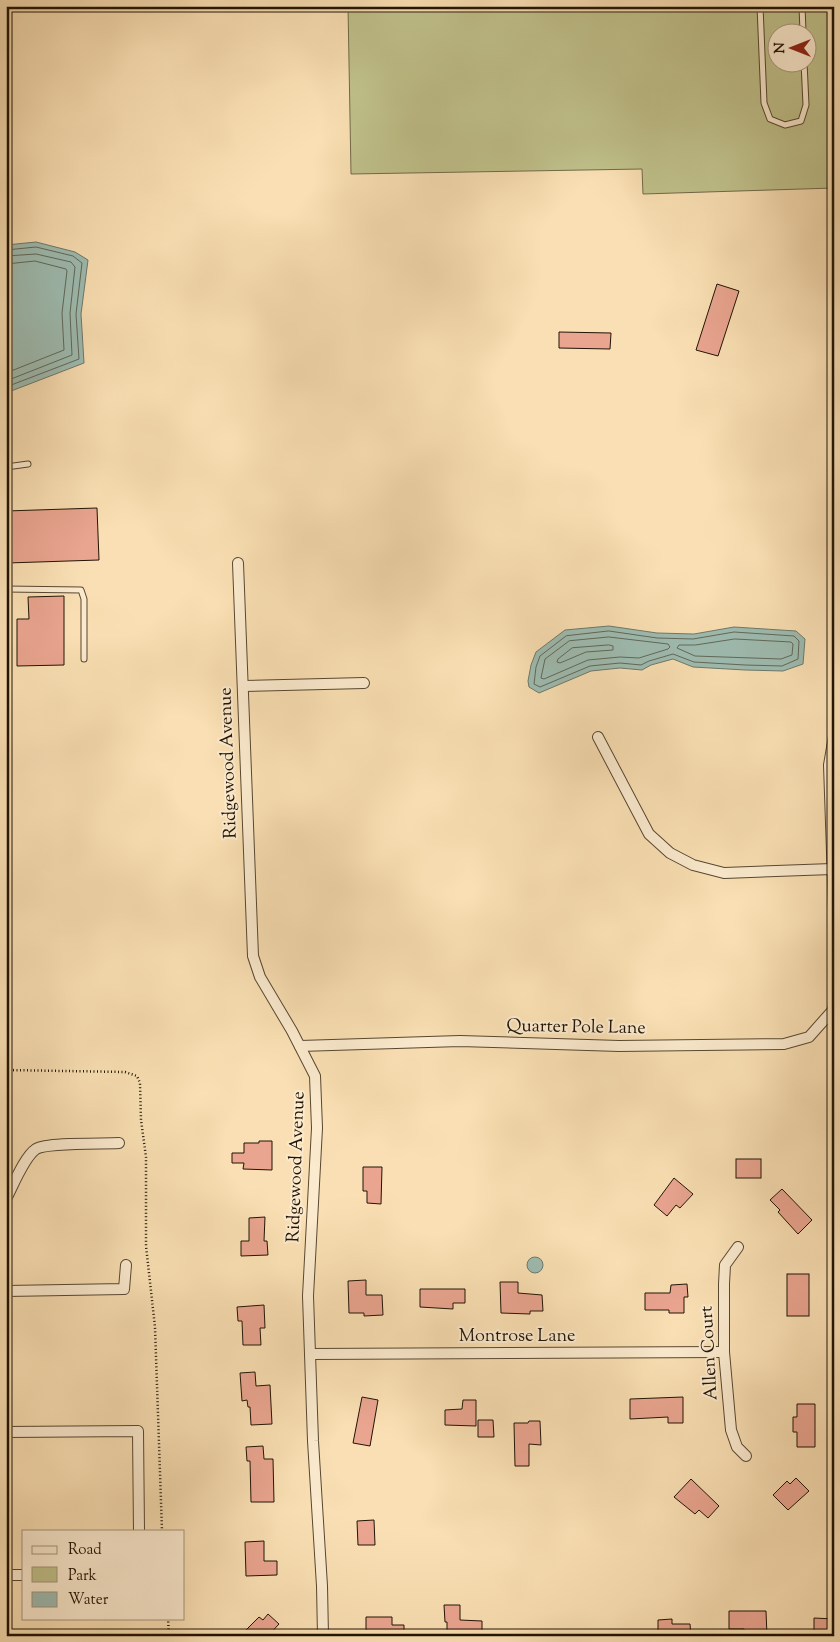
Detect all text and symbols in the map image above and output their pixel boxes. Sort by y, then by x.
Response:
north arrow [768,22,818,72]
text: N [771,42,791,54]
street label: Ridgewood Avenue [213,687,245,839]
street label: Quarter Pole Lane [506,1014,646,1042]
street label: Ridgewood Avenue [281,1091,313,1243]
street label: Allen Court [695,1305,725,1401]
street label: Montrose Lane [459,1324,575,1350]
legend [22,1530,185,1620]
text: Road [68,1540,102,1561]
text: Park [68,1566,97,1587]
text: Water [68,1590,109,1611]

